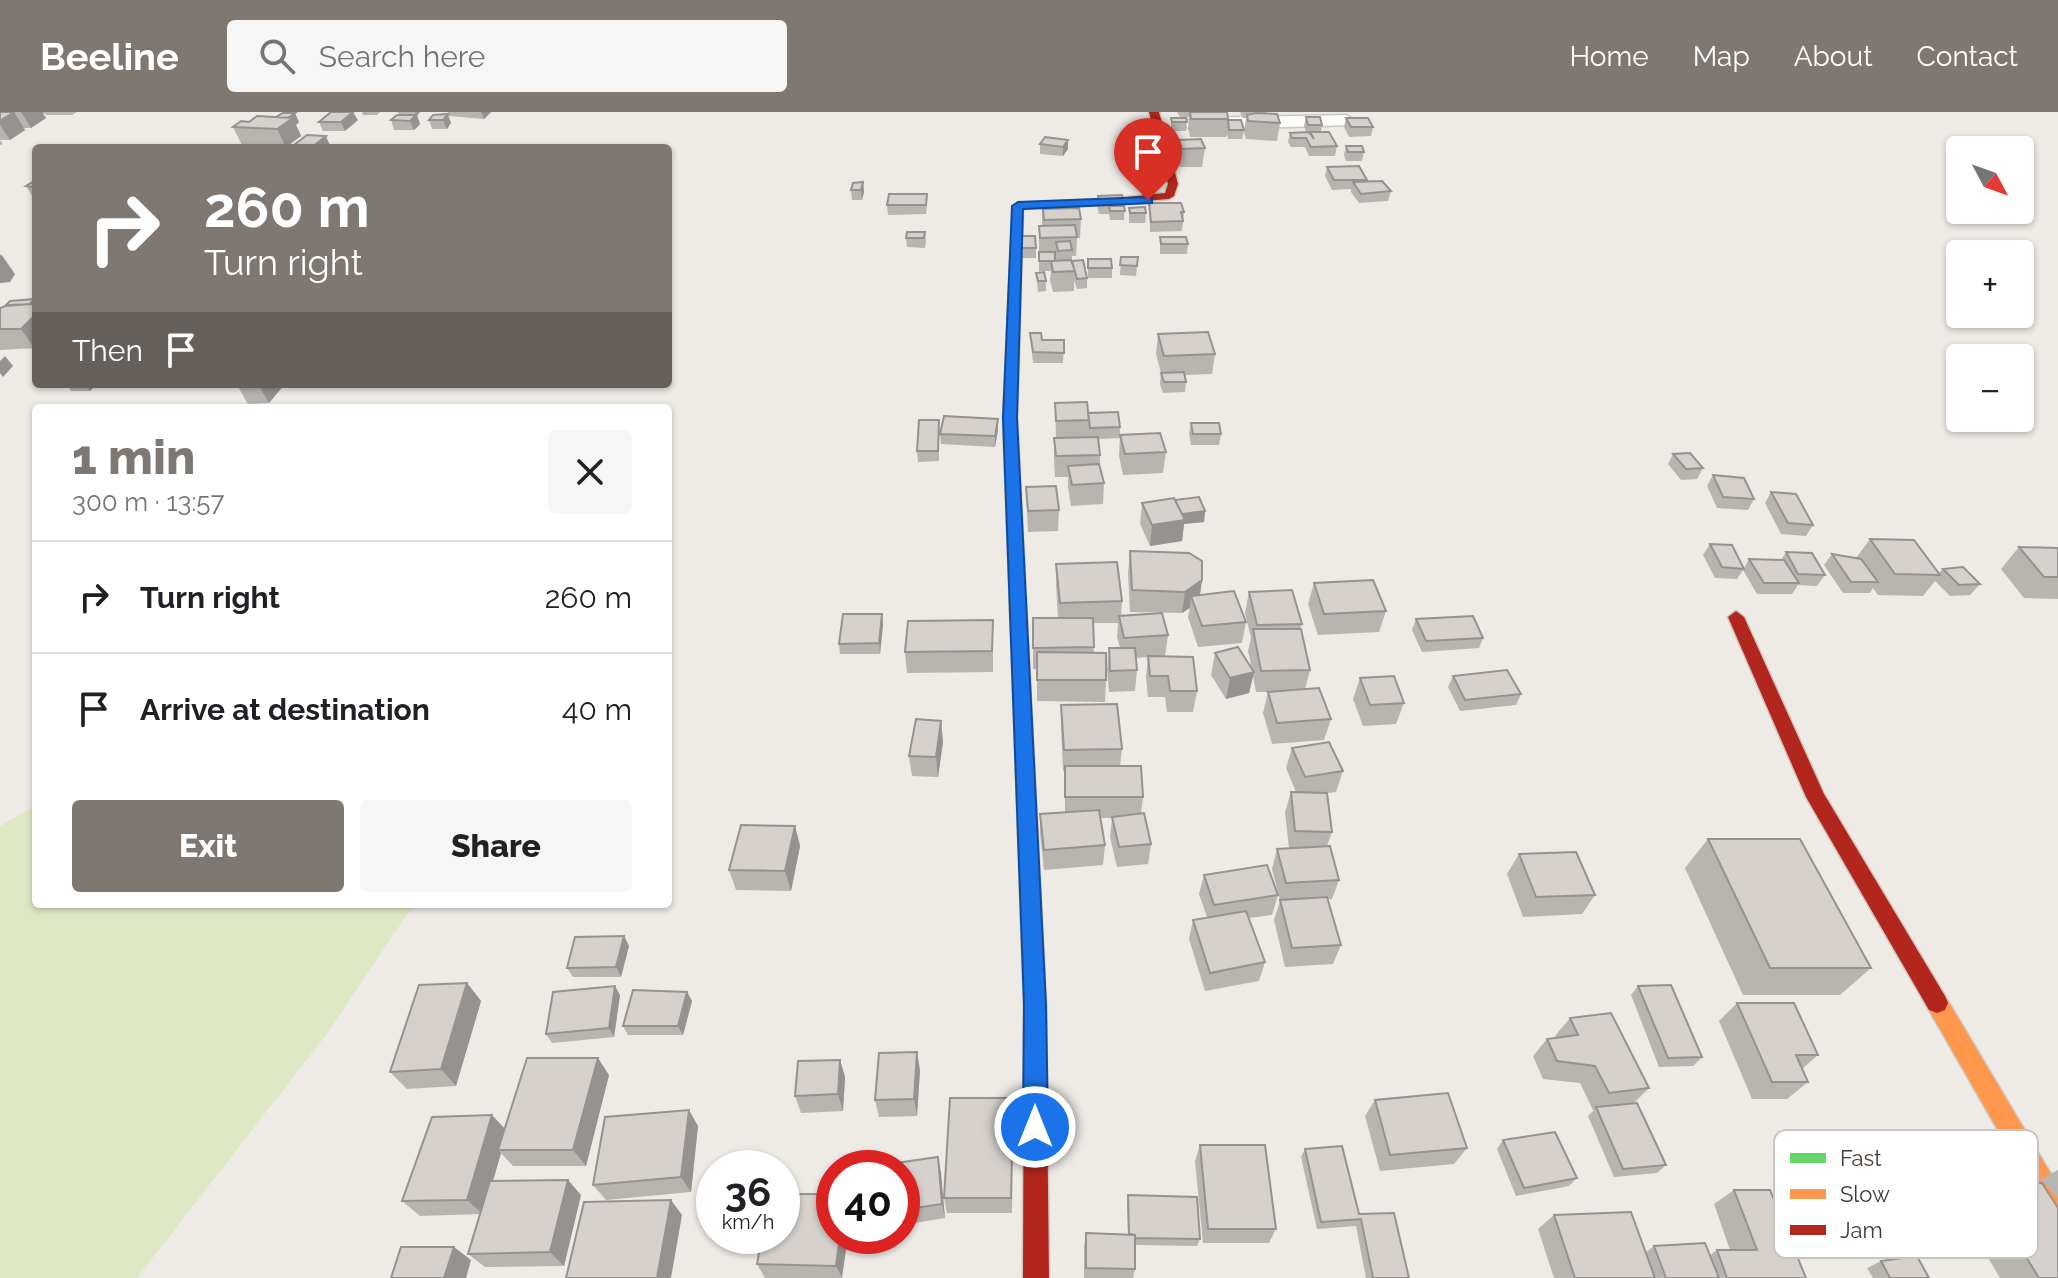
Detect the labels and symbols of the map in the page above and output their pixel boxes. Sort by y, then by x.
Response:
pin [1114,118,1182,200]
north arrow [1946,136,2034,224]
position arrow [993,1085,1077,1169]
legend [1774,1130,2038,1258]
text: Fast [1840,1145,1882,1171]
speed limit sign: 40 [816,1150,920,1254]
text: Slow [1840,1181,1890,1207]
text: Jam [1840,1217,1883,1243]

